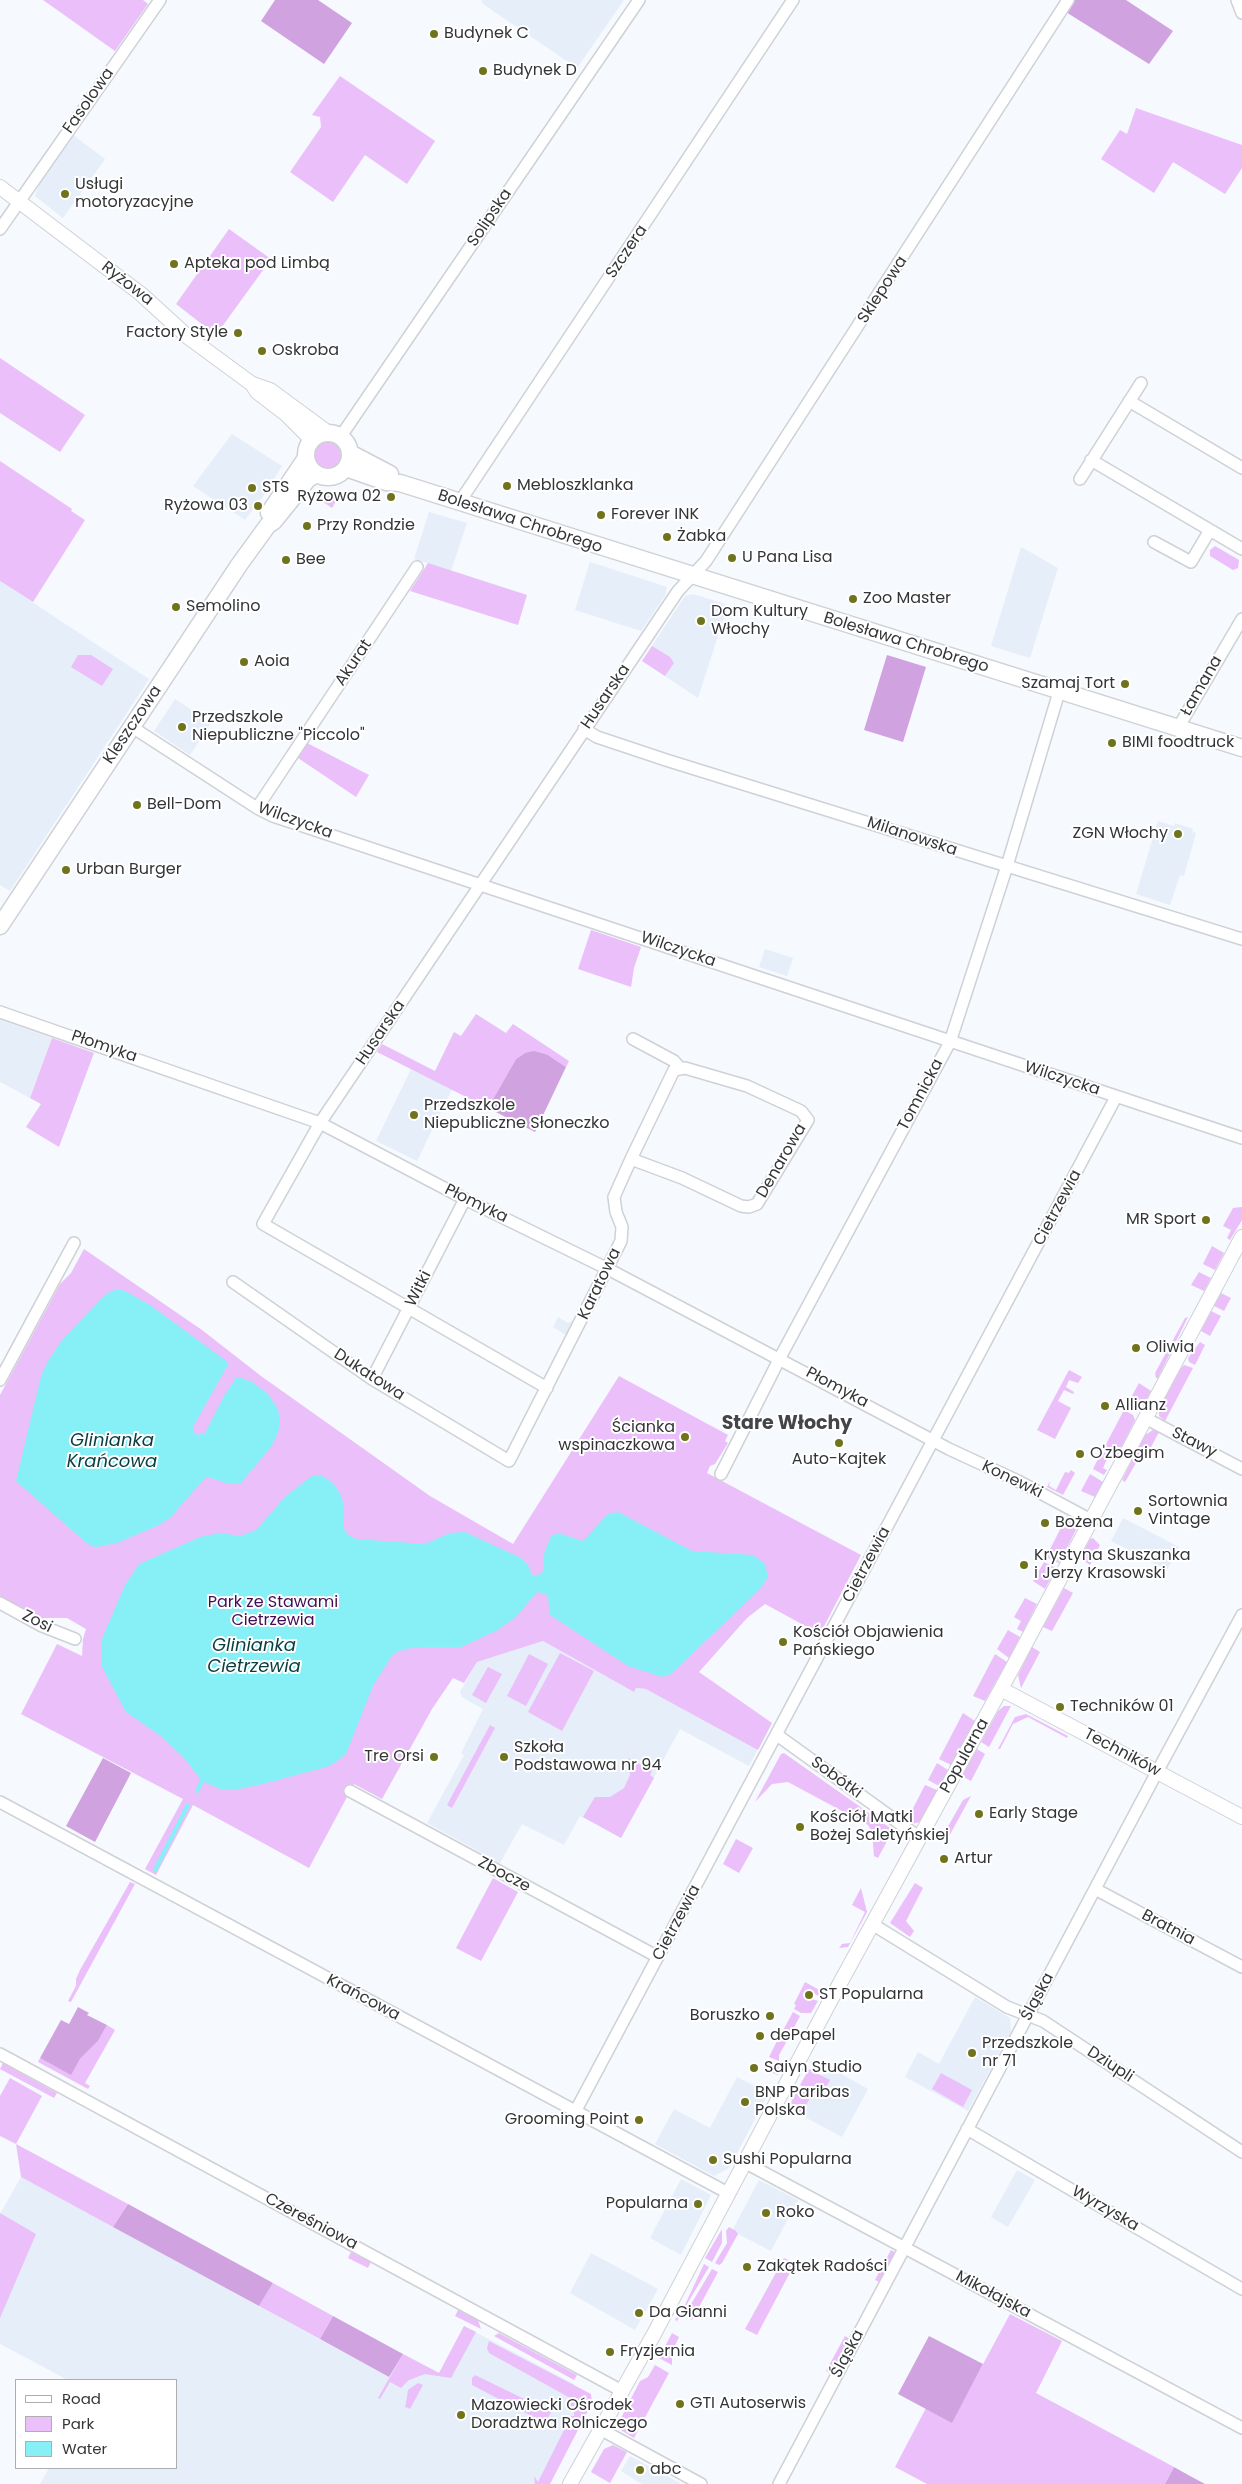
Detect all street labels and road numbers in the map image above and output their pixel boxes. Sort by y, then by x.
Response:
street label: Fasolowa [59,65,119,137]
street label: Solipska [464,185,516,251]
street label: Szczera [602,222,652,282]
street label: Sklepowa [854,253,912,327]
street label: Ryżowa [97,258,157,310]
street label: Bolesława Chrobrego [435,486,605,558]
street label: Bolesława Chrobrego [821,609,991,677]
street label: Akurat [332,636,376,690]
street label: Łamana [1177,653,1227,719]
street label: Husarska [577,661,635,733]
street label: Kleszczowa [100,682,166,768]
street label: Wilczycka [255,799,335,843]
street label: Milanowska [865,813,959,861]
street label: Wilczycka [638,928,718,972]
street label: Husarska [352,997,410,1069]
street label: Płomyka [69,1027,139,1067]
street label: Tomnicka [894,1056,948,1134]
street label: Wilczycka [1022,1058,1102,1100]
street label: Denarowa [753,1121,811,1201]
street label: Cietrzewia [1030,1167,1086,1249]
street label: Płomyka [441,1180,511,1228]
street label: Karatowa [574,1245,626,1323]
street label: Witki [402,1268,436,1310]
street label: Dukatowa [330,1345,408,1405]
street label: Płomyka [802,1364,872,1412]
street label: Stawy [1168,1424,1220,1462]
street label: Konewki [978,1457,1046,1503]
street label: Cietrzewia [839,1524,895,1606]
street label: Zosi [19,1607,55,1637]
street label: Popularna [937,1715,993,1797]
street label: Techników [1080,1725,1164,1781]
street label: Sobótki [807,1753,865,1803]
street label: Zbocze [474,1853,534,1897]
street label: Cietrzewia [649,1882,705,1964]
street label: Bratnia [1138,1906,1198,1950]
street label: Śląska [1017,1970,1059,2024]
street label: Krańcowa [323,1971,403,2025]
street label: Dziupli [1083,2043,1137,2087]
street label: Wyrzyska [1068,2182,1142,2236]
street label: Czereśniowa [261,2190,361,2254]
street label: Mikołajska [952,2267,1034,2323]
street label: Śląska [827,2327,869,2381]

